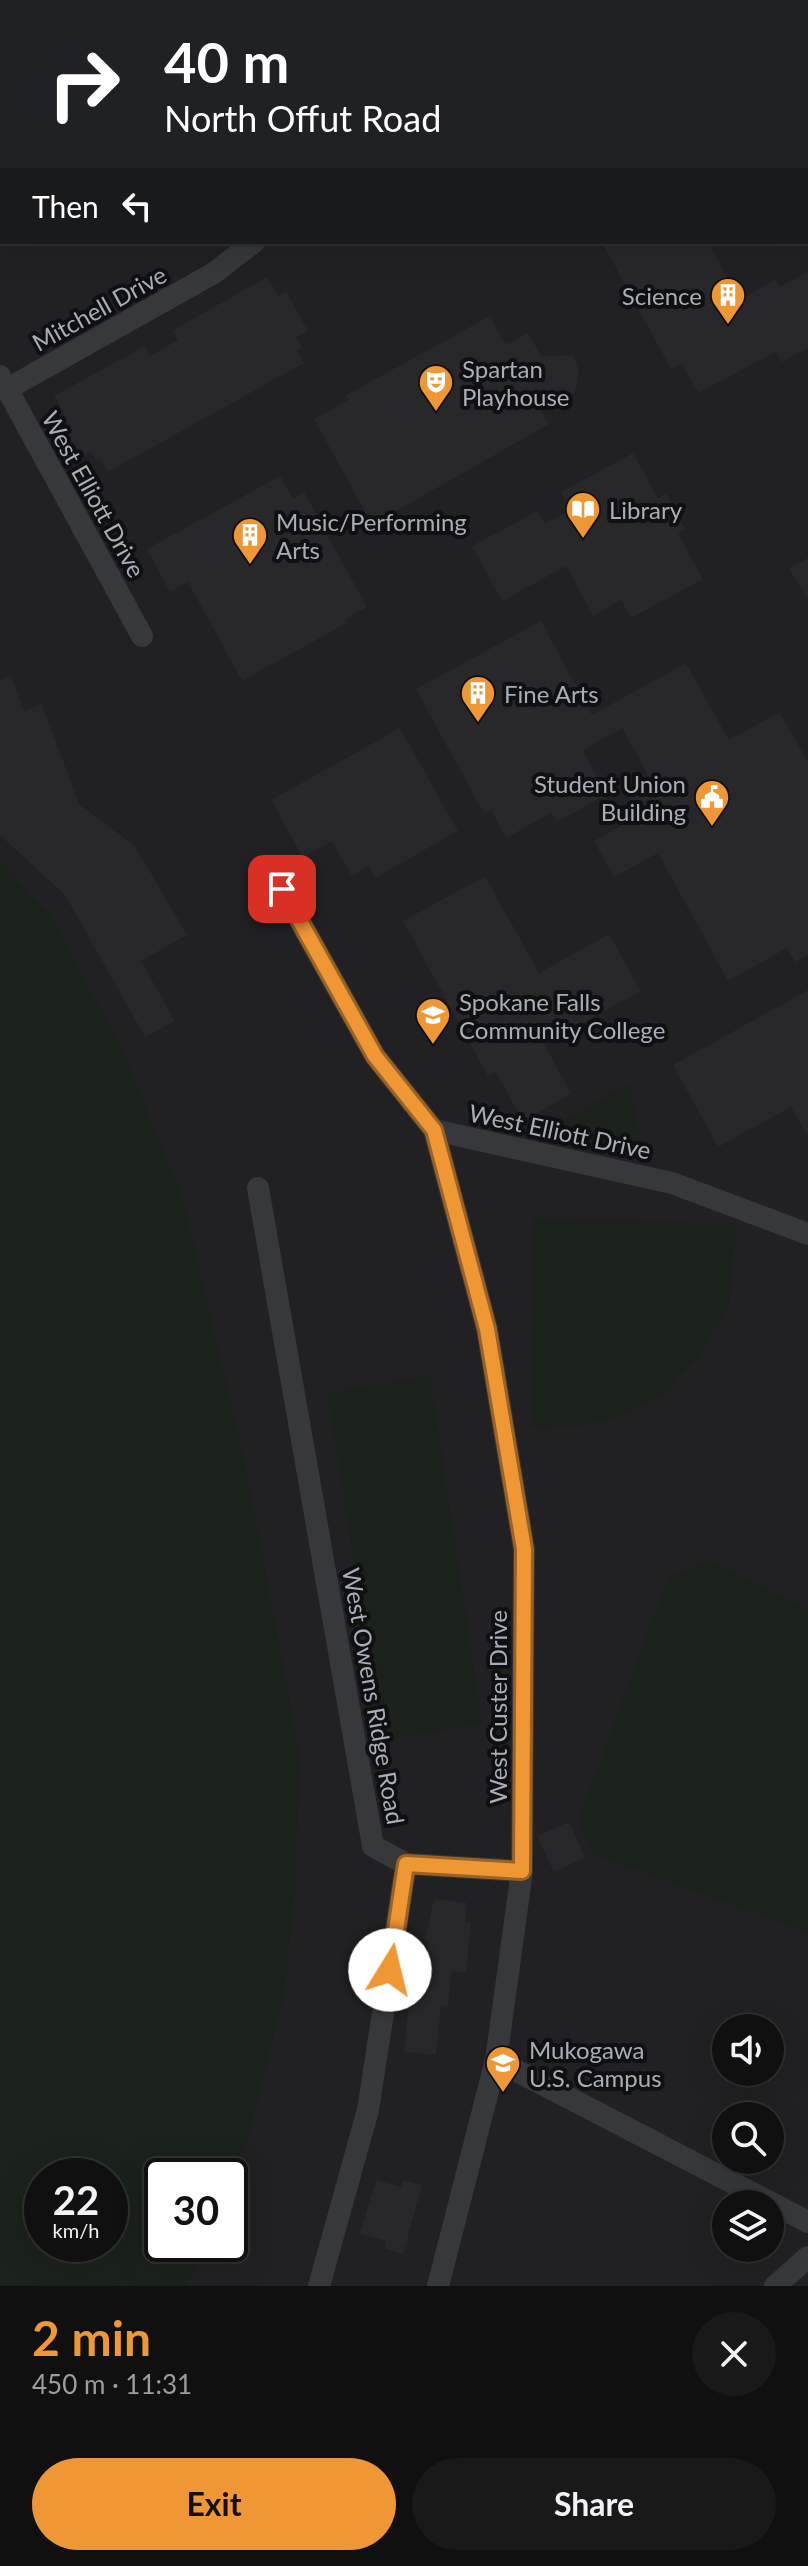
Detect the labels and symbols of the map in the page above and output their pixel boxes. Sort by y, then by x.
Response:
street label: Mitchell Drive [27,259,171,357]
building icon: Science [709,276,747,326]
place label: Science [622,281,702,310]
place label: Spartan Playhouse [462,354,569,411]
theatre icon: Spartan Playhouse [417,363,455,413]
street label: West Elliott Drive [36,406,152,582]
library icon: Library [564,490,602,540]
place label: Library [609,495,683,524]
place label: Music/Performing Arts [276,507,467,564]
building icon: Music/Performing Arts [231,516,269,566]
building icon: Fine Arts [459,674,497,724]
place label: Fine Arts [504,679,599,708]
place label: Student Union Building [534,769,686,826]
public building icon: Student Union Building [693,778,731,828]
pin [248,855,316,923]
place label: Spokane Falls Community College [459,987,665,1044]
school or university icon: Spokane Falls Community College [414,996,452,1046]
street label: West Elliott Drive [466,1098,654,1164]
street label: West Owens Ridge Road [337,1565,411,1827]
street label: West Custer Drive [483,1610,512,1804]
position arrow [348,1928,432,2012]
place label: Mukogawa U.S. Campus [529,2035,662,2092]
school or university icon: Mukogawa U.S. Campus [484,2044,522,2094]
speed limit sign: 30 [144,2158,248,2262]

